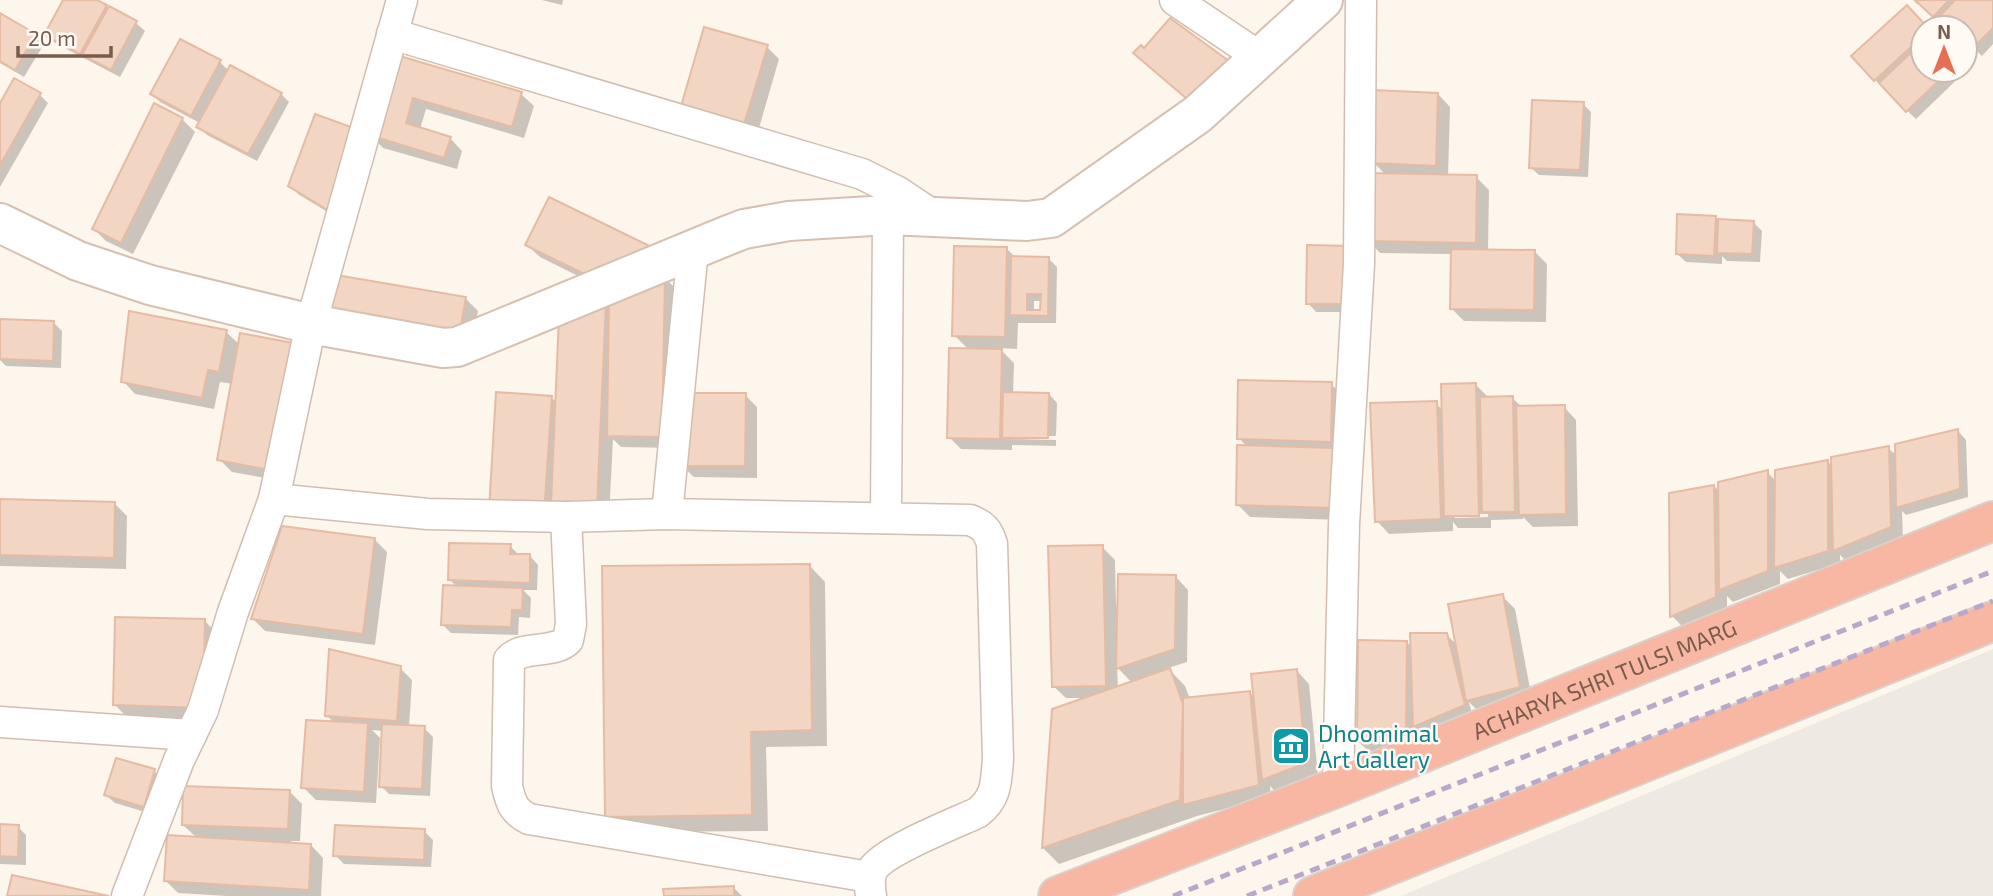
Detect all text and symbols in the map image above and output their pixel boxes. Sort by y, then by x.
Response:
scale bar [18,14,110,58]
north arrow [1909,14,1979,84]
text: N [1937,20,1951,43]
text: 20 m [28,25,76,50]
street label: ACHARYA SHRI TULSI MARG [1468,613,1741,745]
place label: Dhoomimal Art Gallery [1318,719,1438,773]
museum icon: Dhoomimal Art Gallery [1270,725,1312,767]

